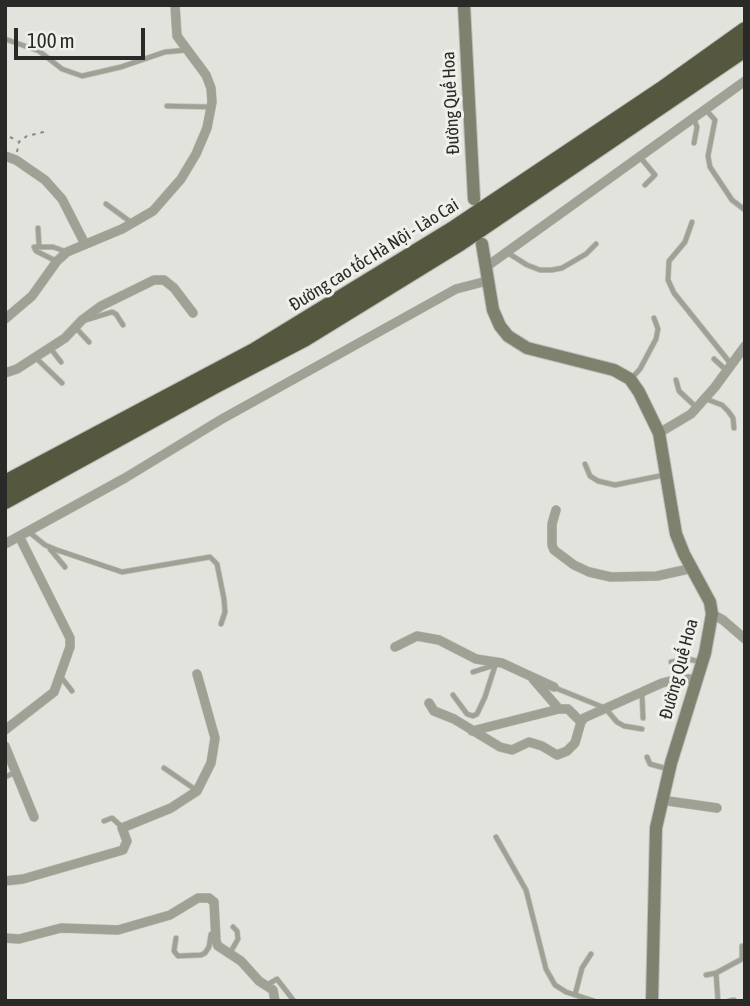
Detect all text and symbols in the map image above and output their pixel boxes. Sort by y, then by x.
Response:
scale bar [18,14,149,58]
text: 100 m [27,28,75,52]
street label: Đường Quế Hoa [438,51,464,155]
street label: Đường cao tốc Hà Nội - Lào Cai [285,194,463,316]
street label: Đường Quế Hoa [655,616,703,722]

